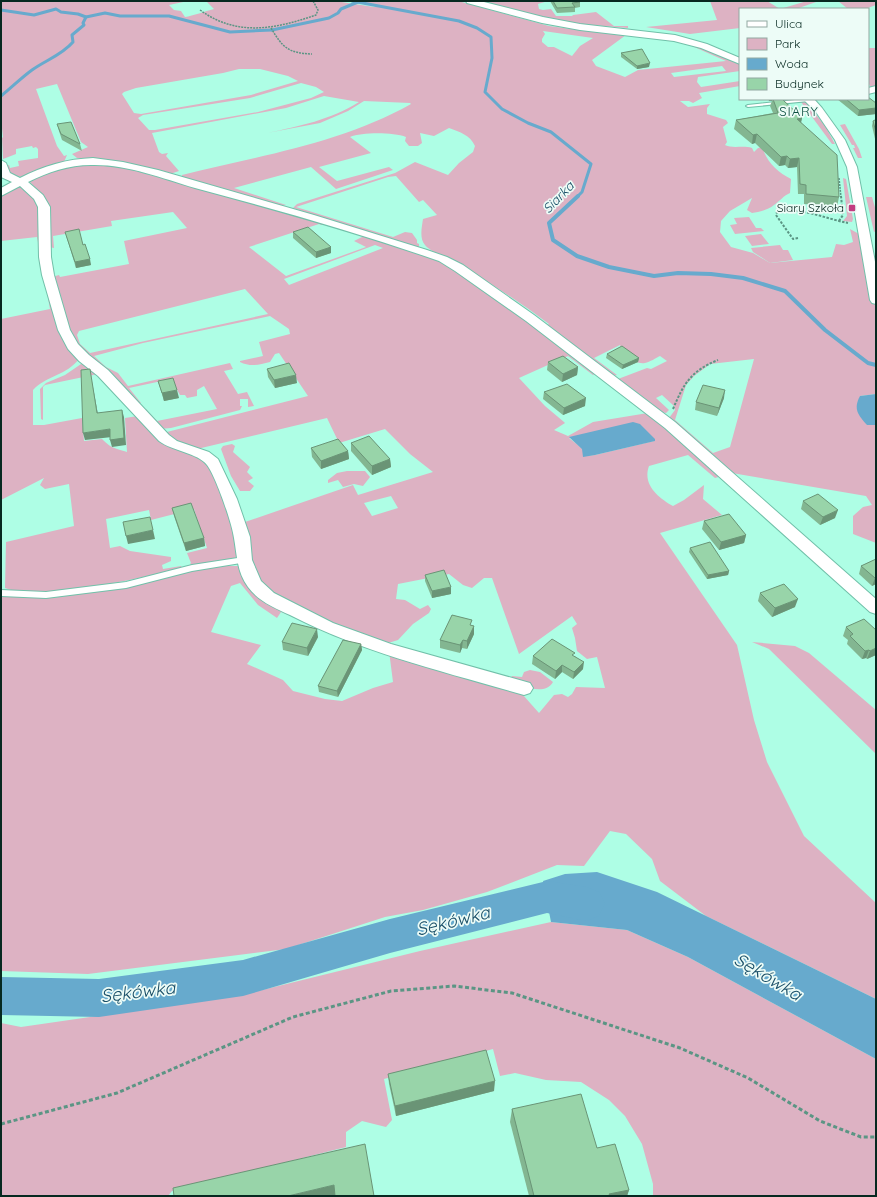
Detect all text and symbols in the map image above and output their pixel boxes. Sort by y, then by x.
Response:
legend [739,8,869,100]
text: Ulica [775,16,802,31]
text: Park [775,36,800,51]
text: Woda [775,56,808,71]
text: Budynek [775,76,824,91]
district label: SIARY [779,103,819,119]
water label: Siarka [539,177,578,216]
place label: Siary Szkoła [777,200,844,215]
marker: Siary Szkoła [847,203,857,213]
water label: Sękówka [414,900,493,941]
water label: Sękówka [730,947,807,1006]
water label: Sękówka [99,975,178,1007]

